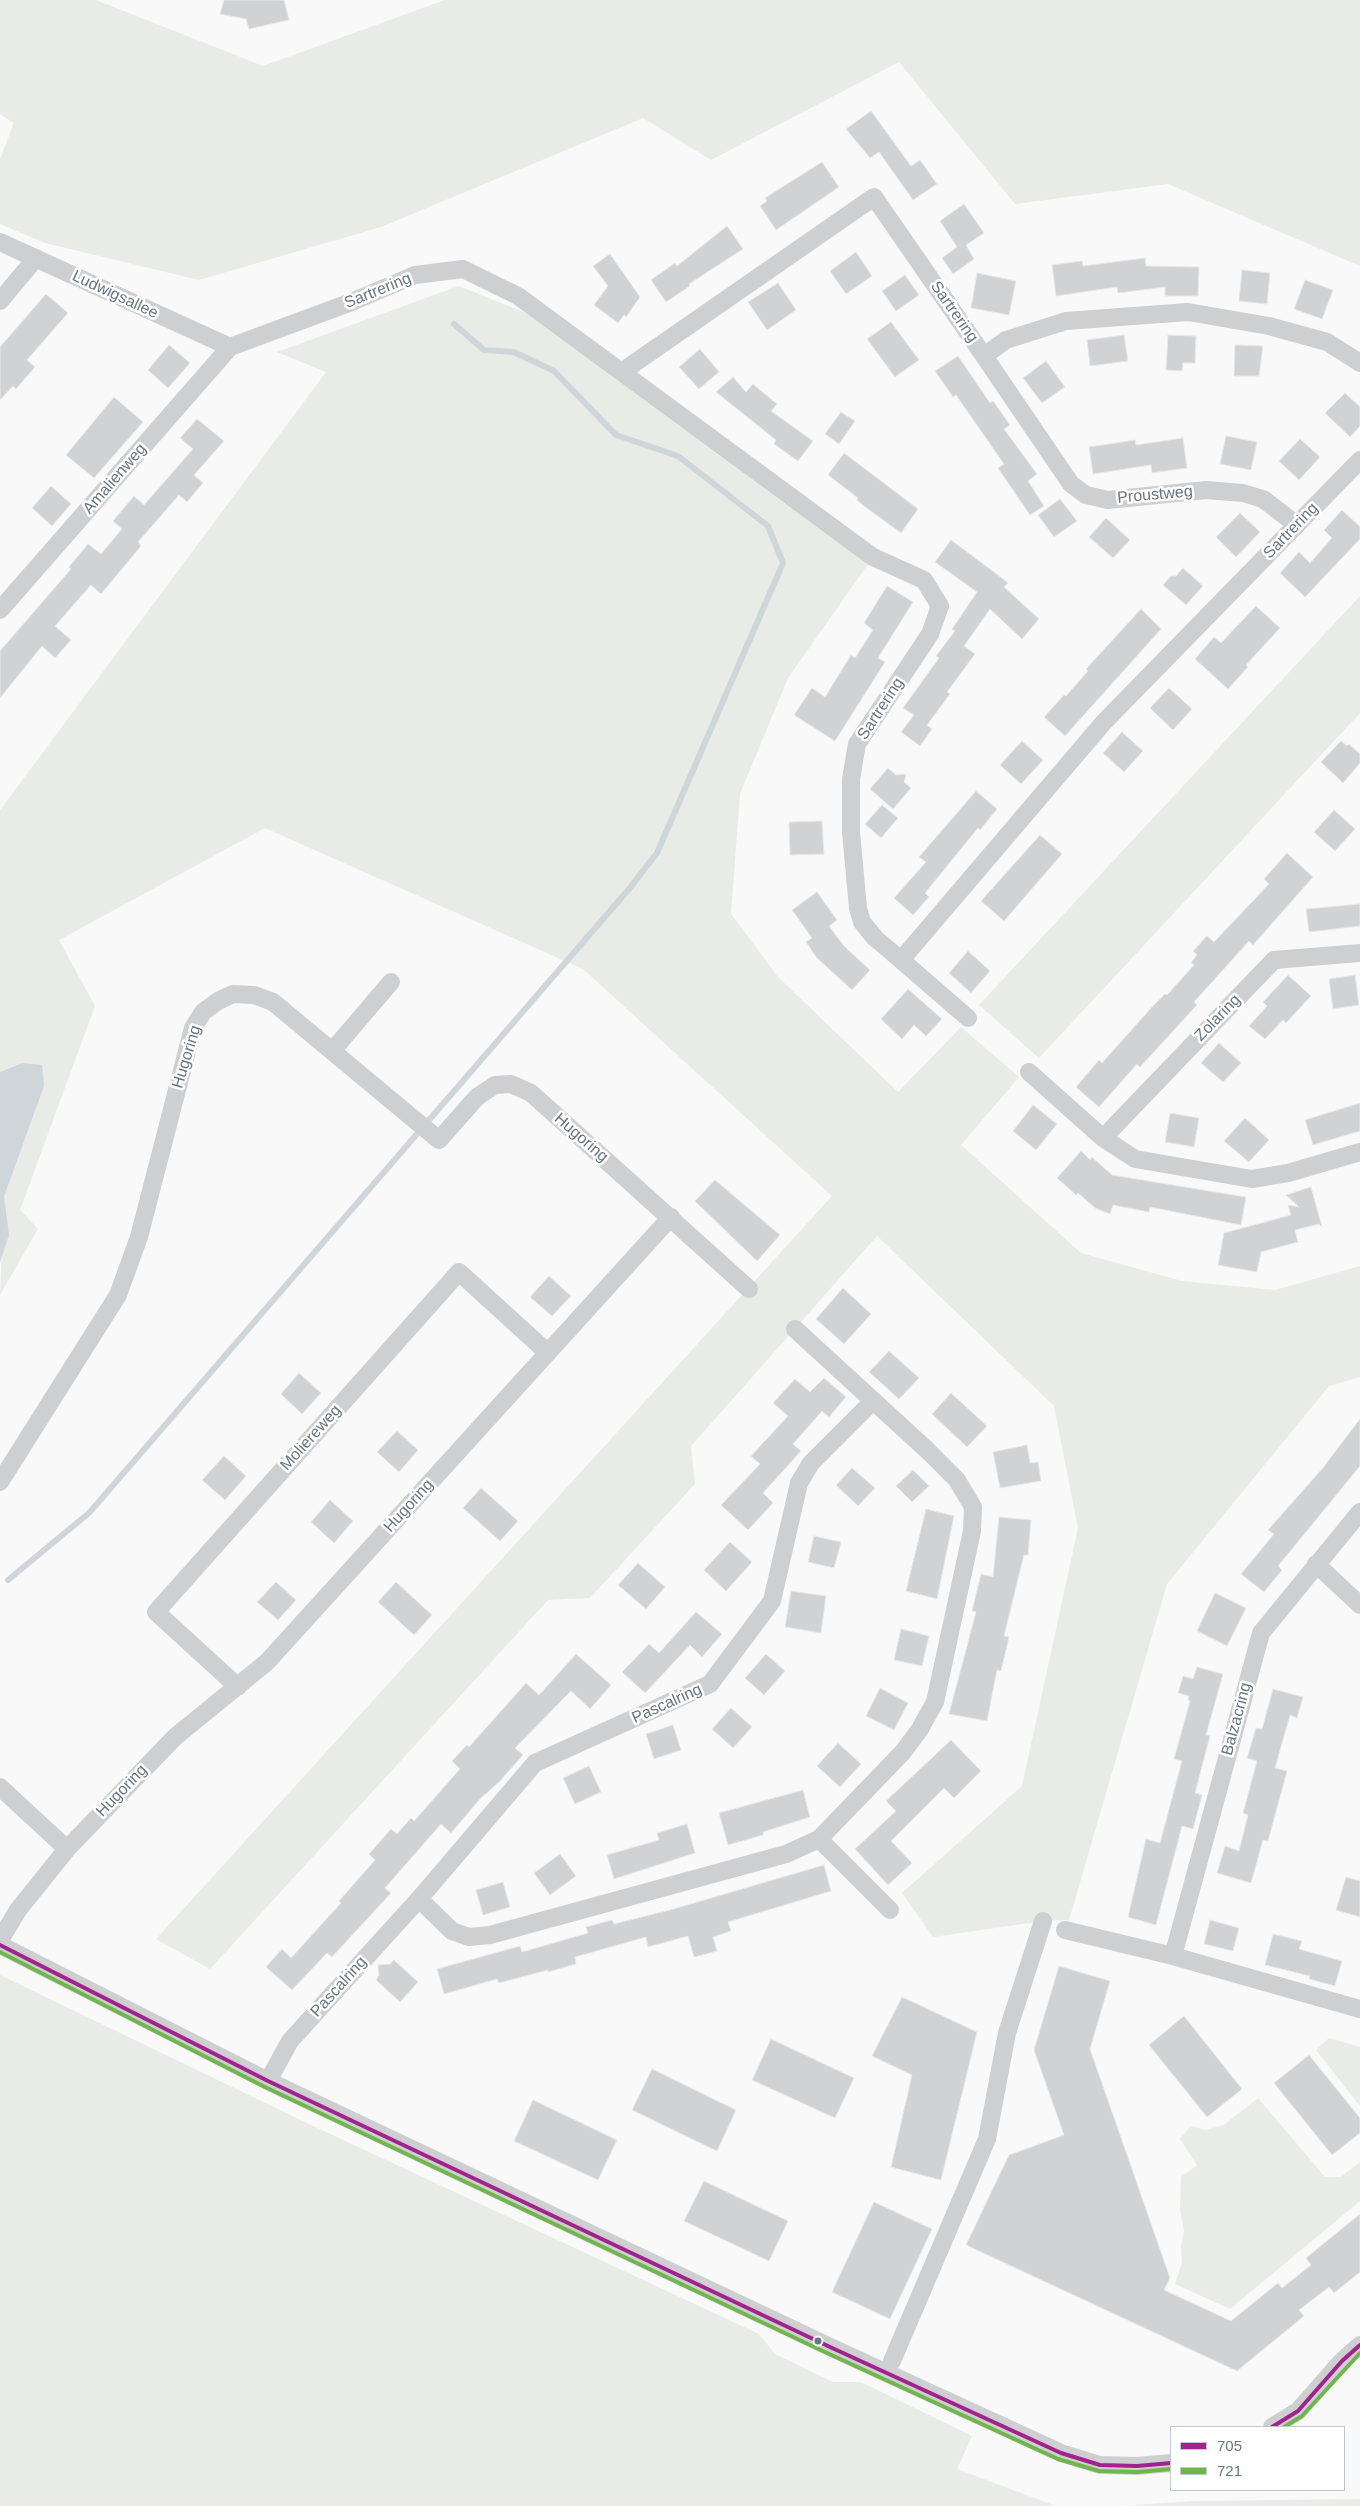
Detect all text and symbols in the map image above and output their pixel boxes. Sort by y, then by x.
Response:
street label: Ludwigsallee [69,267,161,323]
street label: Sartrering [342,269,414,313]
street label: Sartrering [926,278,982,346]
street label: Amalienweg [79,440,151,518]
street label: Proustweg [1117,482,1193,508]
street label: Sartrering [1260,499,1322,563]
street label: Sartrering [854,674,908,744]
street label: Zolaring [1191,991,1245,1045]
street label: Hugoring [168,1023,206,1091]
street label: Hugoring [550,1109,612,1167]
street label: Moliereweg [276,1401,346,1475]
street label: Hugoring [380,1475,438,1537]
street label: Pascalring [629,1680,705,1728]
street label: Balzacring [1218,1680,1256,1758]
street label: Hugoring [93,1761,151,1821]
street label: Pascalring [307,1953,371,2021]
unlabelled marker [813,2336,823,2346]
legend [1170,2426,1345,2491]
text: 705 [1217,2437,1242,2454]
text: 721 [1217,2462,1242,2479]

